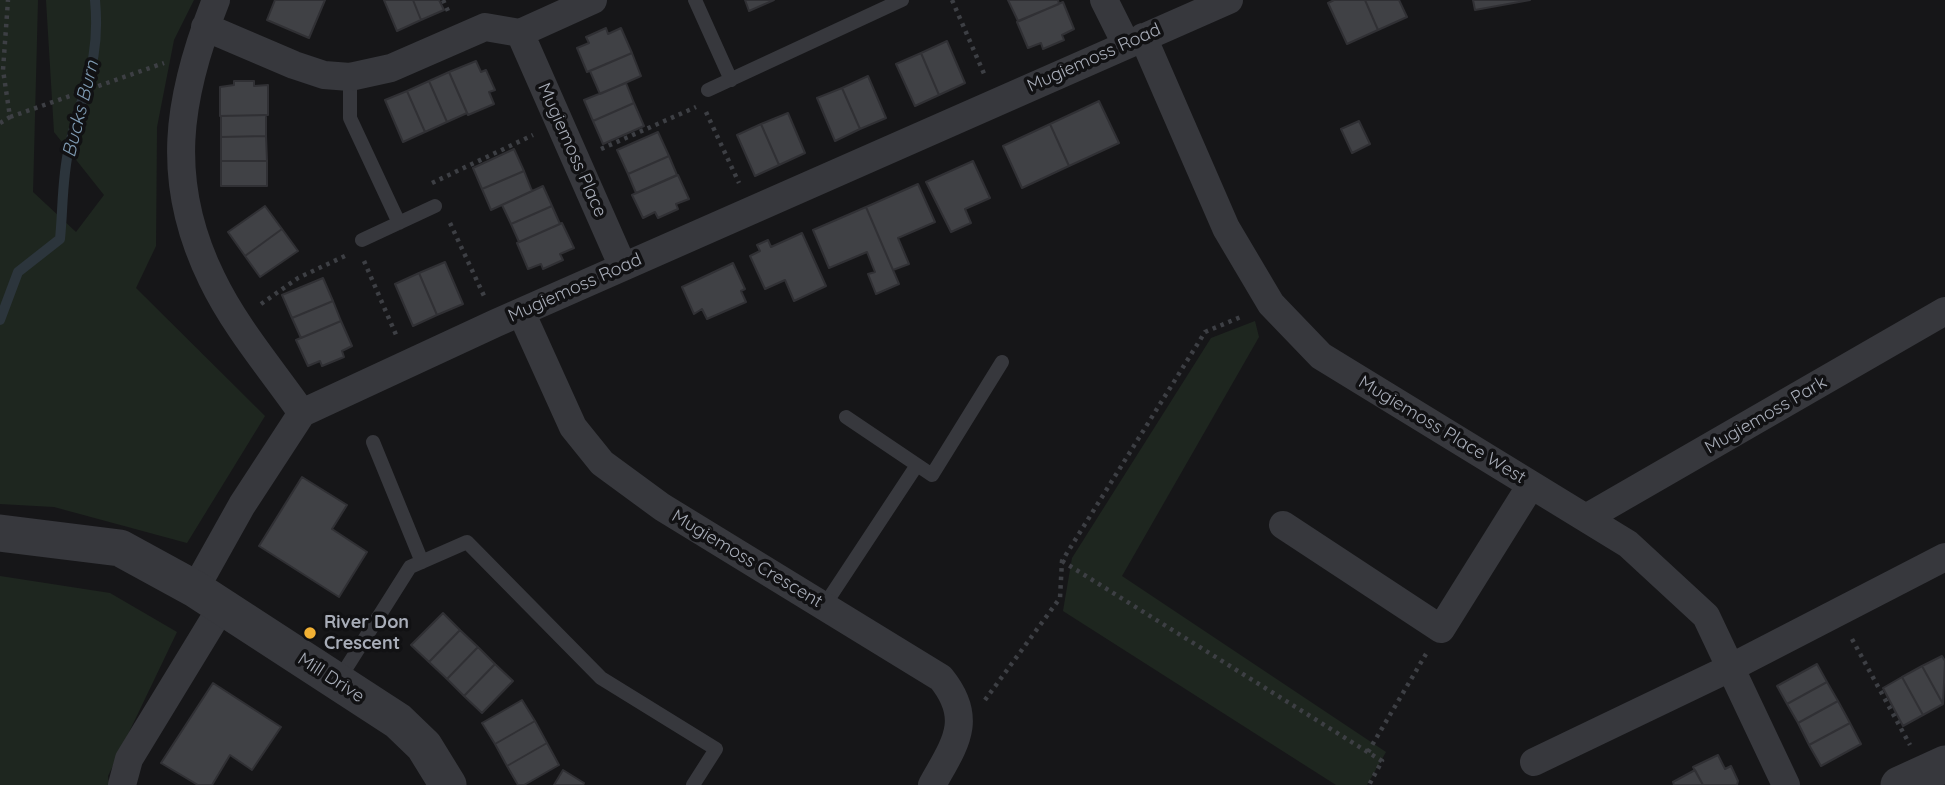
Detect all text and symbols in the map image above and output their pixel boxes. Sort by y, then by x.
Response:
street label: Mugiemoss Road [1024,19,1164,97]
water label: Bucks Burn [58,58,104,160]
street label: Mugiemoss Place [533,80,611,220]
street label: Mugiemoss Road [505,249,645,327]
street label: Mugiemoss Place West [1354,371,1530,489]
street label: Mugiemoss Park [1701,371,1831,459]
street label: Mugiemoss Crescent [668,505,826,613]
place label: River Don Crescent [324,612,409,654]
marker: River Don Crescent [302,625,318,641]
street label: Mill Drive [294,648,368,708]

